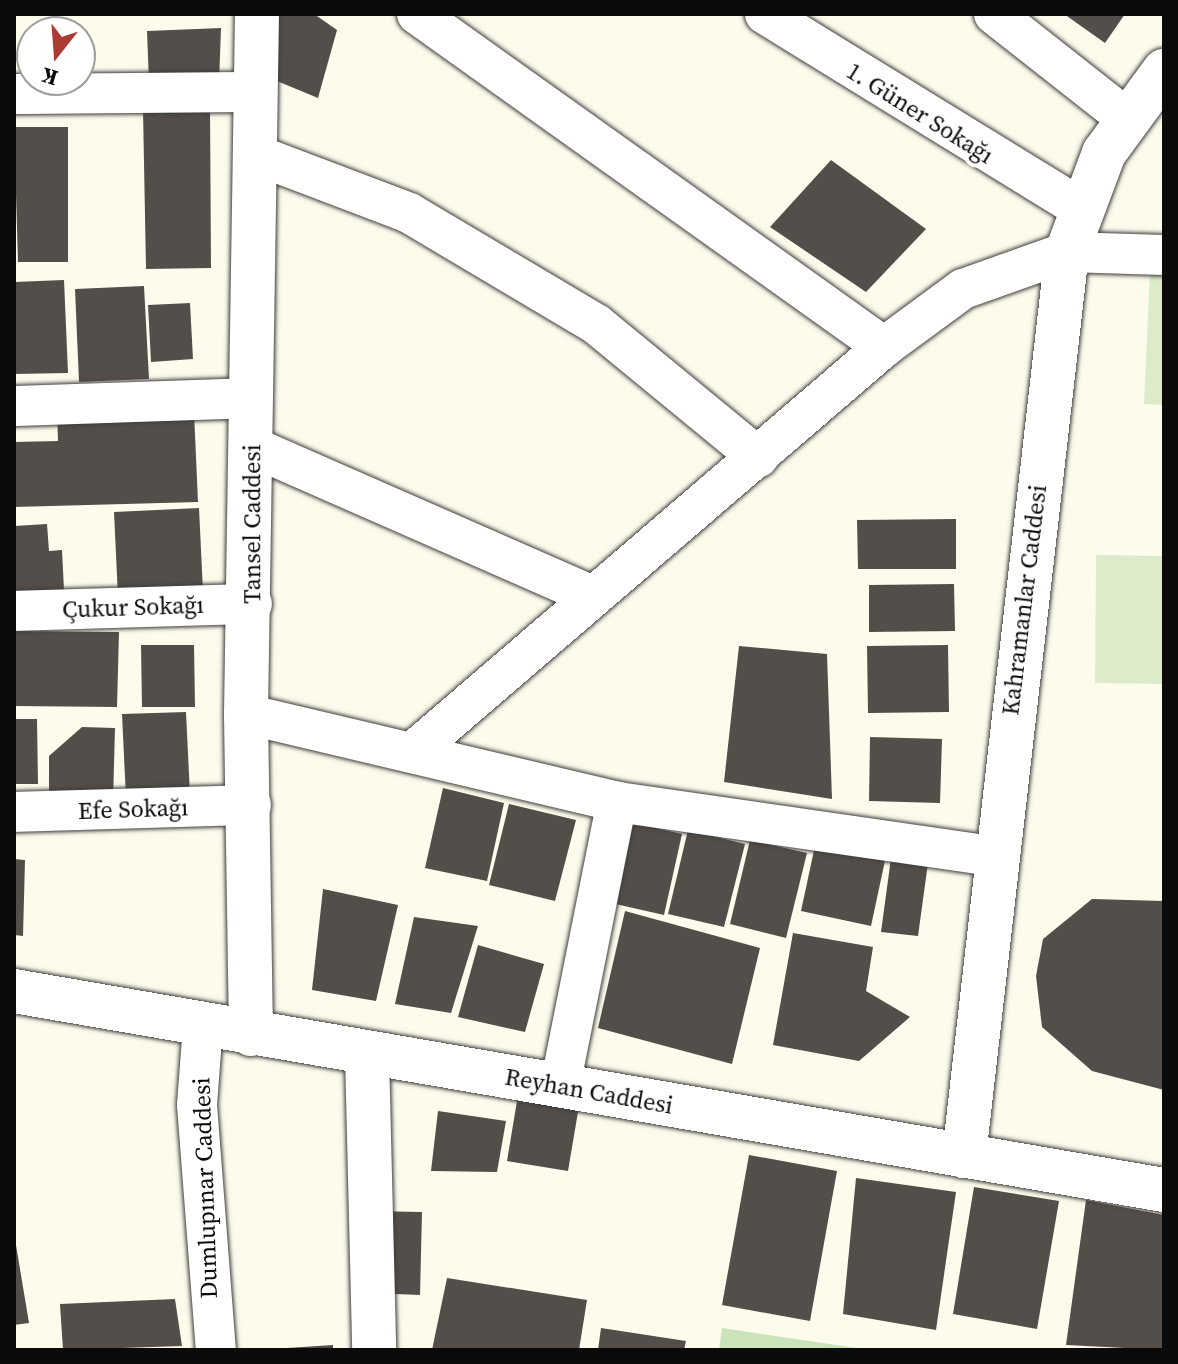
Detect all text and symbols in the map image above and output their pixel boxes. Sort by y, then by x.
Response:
north arrow [16,16,96,96]
street label: 1. Güner Sokağı [841,56,999,170]
text: K [38,60,61,94]
street label: Tansel Caddesi [238,444,266,604]
street label: Kahramanlar Caddesi [996,483,1052,717]
street label: Çukur Sokağı [62,590,204,624]
street label: Efe Sokağı [77,793,189,825]
street label: Reyhan Caddesi [503,1062,675,1120]
street label: Dumlupınar Caddesi [187,1077,223,1299]

